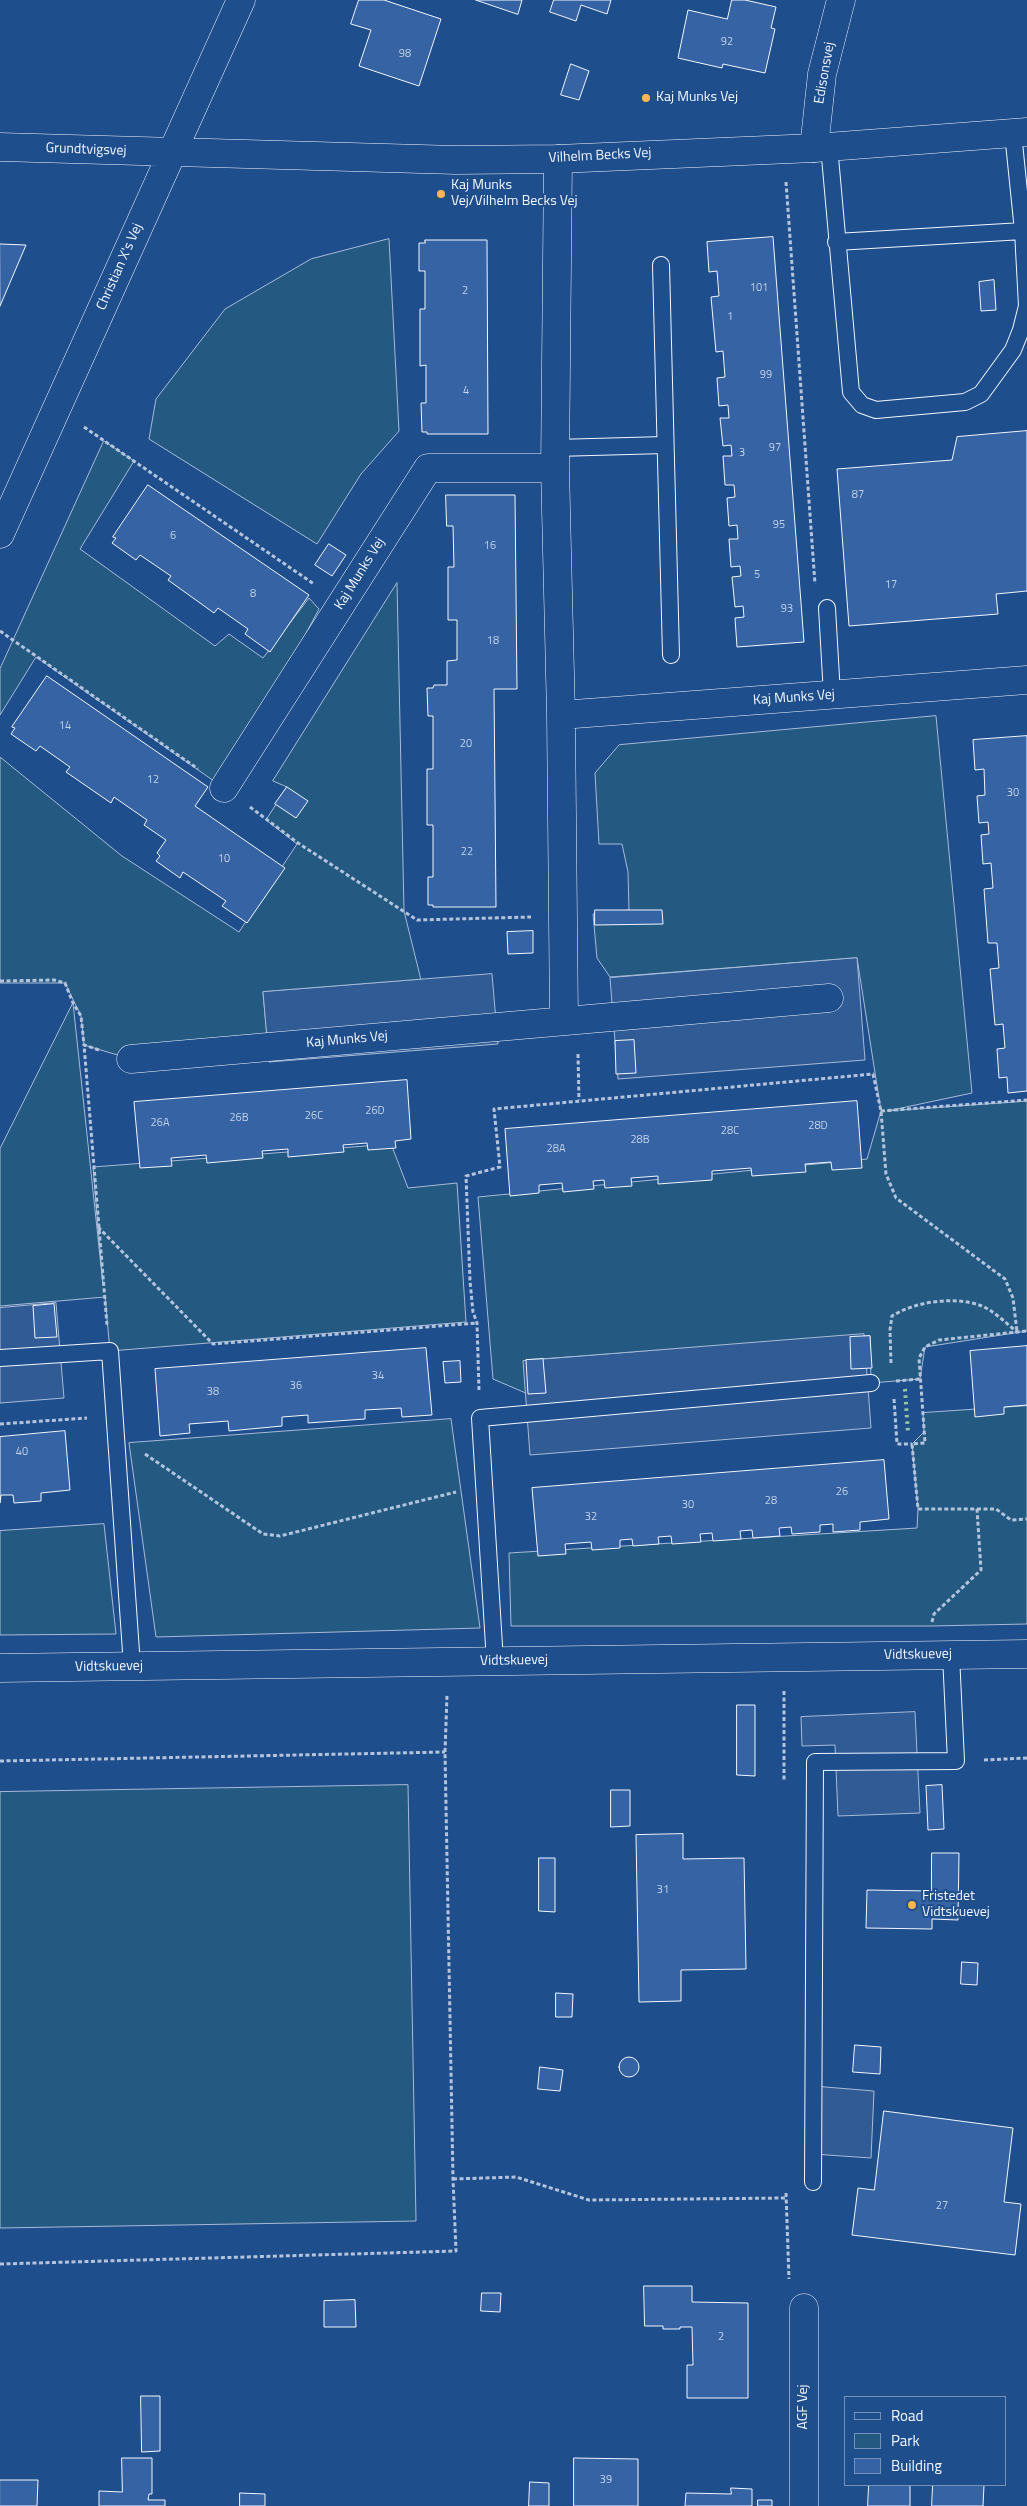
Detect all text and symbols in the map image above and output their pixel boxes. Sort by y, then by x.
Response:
house number: 92 [721,35,733,49]
street label: Edisonsvej [811,41,839,105]
house number: 98 [399,47,411,61]
place label: Kaj Munks Vej [656,90,738,106]
marker: Kaj Munks Vej [640,92,652,104]
street label: Grundtvigsvej [45,140,127,160]
street label: Vilhelm Becks Vej [548,145,652,167]
place label: Kaj Munks Vej/Vilhelm Becks Vej [451,178,578,210]
marker: Kaj Munks Vej/Vilhelm Becks Vej [435,188,447,200]
street label: Christian X's Vej [93,221,147,313]
house number: 101 [750,281,768,295]
house number: 2 [462,284,468,298]
house number: 1 [727,310,733,324]
house number: 99 [760,368,772,382]
house number: 4 [463,384,469,398]
house number: 97 [769,441,781,455]
house number: 3 [739,446,745,460]
house number: 87 [852,488,864,502]
house number: 95 [773,518,785,532]
house number: 6 [170,529,176,543]
street label: Kaj Munks Vej [331,535,389,613]
house number: 16 [484,539,496,553]
house number: 5 [754,568,760,582]
house number: 17 [885,578,897,592]
house number: 8 [250,587,256,601]
house number: 93 [781,602,793,616]
house number: 18 [487,634,499,648]
street label: Kaj Munks Vej [753,687,835,709]
house number: 14 [59,719,71,733]
house number: 20 [460,737,472,751]
house number: 12 [147,773,159,787]
house number: 30 [1007,786,1019,800]
house number: 22 [461,845,473,859]
house number: 10 [218,852,230,866]
street label: Kaj Munks Vej [305,1028,389,1052]
house number: 26D [365,1104,385,1118]
house number: 26C [305,1109,323,1123]
house number: 26B [229,1111,249,1125]
house number: 26A [151,1116,169,1130]
house number: 28D [808,1119,828,1133]
house number: 28C [721,1124,739,1138]
house number: 28B [630,1133,650,1147]
house number: 28A [547,1142,565,1156]
house number: 34 [372,1369,384,1383]
house number: 36 [290,1379,302,1393]
house number: 38 [207,1385,219,1399]
house number: 40 [16,1445,28,1459]
house number: 26 [836,1485,848,1499]
house number: 28 [765,1494,777,1508]
house number: 30 [682,1498,694,1512]
house number: 32 [585,1510,597,1524]
street label: Vidtskuevej [884,1646,952,1664]
street label: Vidtskuevej [480,1652,548,1670]
street label: Vidtskuevej [75,1658,143,1676]
house number: 31 [657,1883,669,1897]
place label: Fristedet Vidtskuevej [922,1889,990,1921]
marker: Fristedet Vidtskuevej [906,1899,918,1911]
house number: 27 [936,2199,948,2213]
house number: 2 [718,2330,724,2344]
street label: AGF Vej [796,2384,812,2430]
legend [844,2396,1007,2486]
text: Road [891,2404,923,2427]
text: Park [891,2429,920,2452]
text: Building [891,2454,942,2477]
house number: 39 [600,2473,612,2487]

